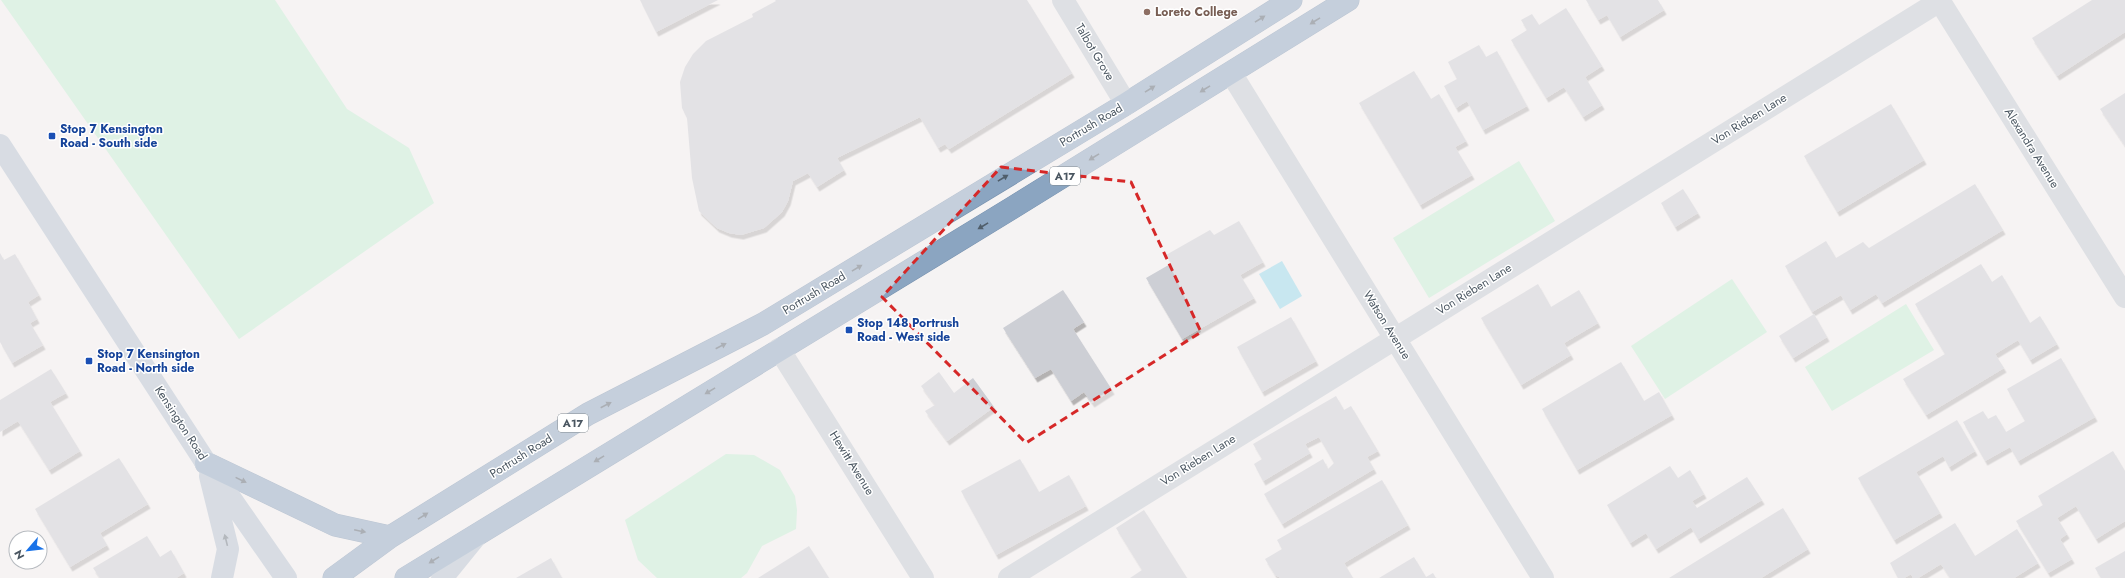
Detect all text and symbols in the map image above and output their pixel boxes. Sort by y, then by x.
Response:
place label: Loreto College [1155,3,1238,21]
marker: Loreto College [1142,7,1152,17]
one-way arrow [1254,16,1266,23]
one-way arrow [1309,17,1321,24]
street label: Talbot Grove [1071,20,1119,84]
one-way arrow [1144,85,1156,92]
one-way arrow [1200,85,1210,93]
street label: Von Rieben Lane [1708,89,1790,149]
street label: Portrush Road [1056,99,1126,151]
street label: Alexandra Avenue [2000,104,2064,192]
place label: Stop 7 Kensington Road - South side [60,120,163,152]
marker: Stop 7 Kensington Road - South side [47,131,57,141]
one-way arrow [1088,154,1100,161]
road number: A17 [1050,167,1080,185]
one-way arrow [997,175,1009,182]
one-way arrow [977,222,989,229]
street label: Von Rieben Lane [1433,259,1515,319]
one-way arrow [851,264,863,271]
street label: Portrush Road [779,267,849,319]
street label: Watson Avenue [1359,287,1415,363]
place label: Stop 148 Portrush Road - West side [857,314,959,346]
marker: Stop 148 Portrush Road - West side [844,325,854,335]
one-way arrow [716,342,727,349]
place label: Stop 7 Kensington Road - North side [97,345,200,377]
marker: Stop 7 Kensington Road - North side [84,356,94,366]
street label: Kensington Road [150,382,212,464]
one-way arrow [704,388,716,395]
one-way arrow [600,401,611,408]
road number: A17 [558,414,588,432]
street label: Hewitt Avenue [825,427,879,499]
street label: Portrush Road [486,430,556,482]
street label: Von Rieben Lane [1157,430,1239,490]
one-way arrow [594,455,604,463]
one-way arrow [236,477,247,483]
one-way arrow [417,513,429,520]
one-way arrow [354,528,367,534]
north arrow [8,530,48,570]
one-way arrow [222,534,228,546]
text: N [10,547,28,562]
one-way arrow [428,557,440,564]

